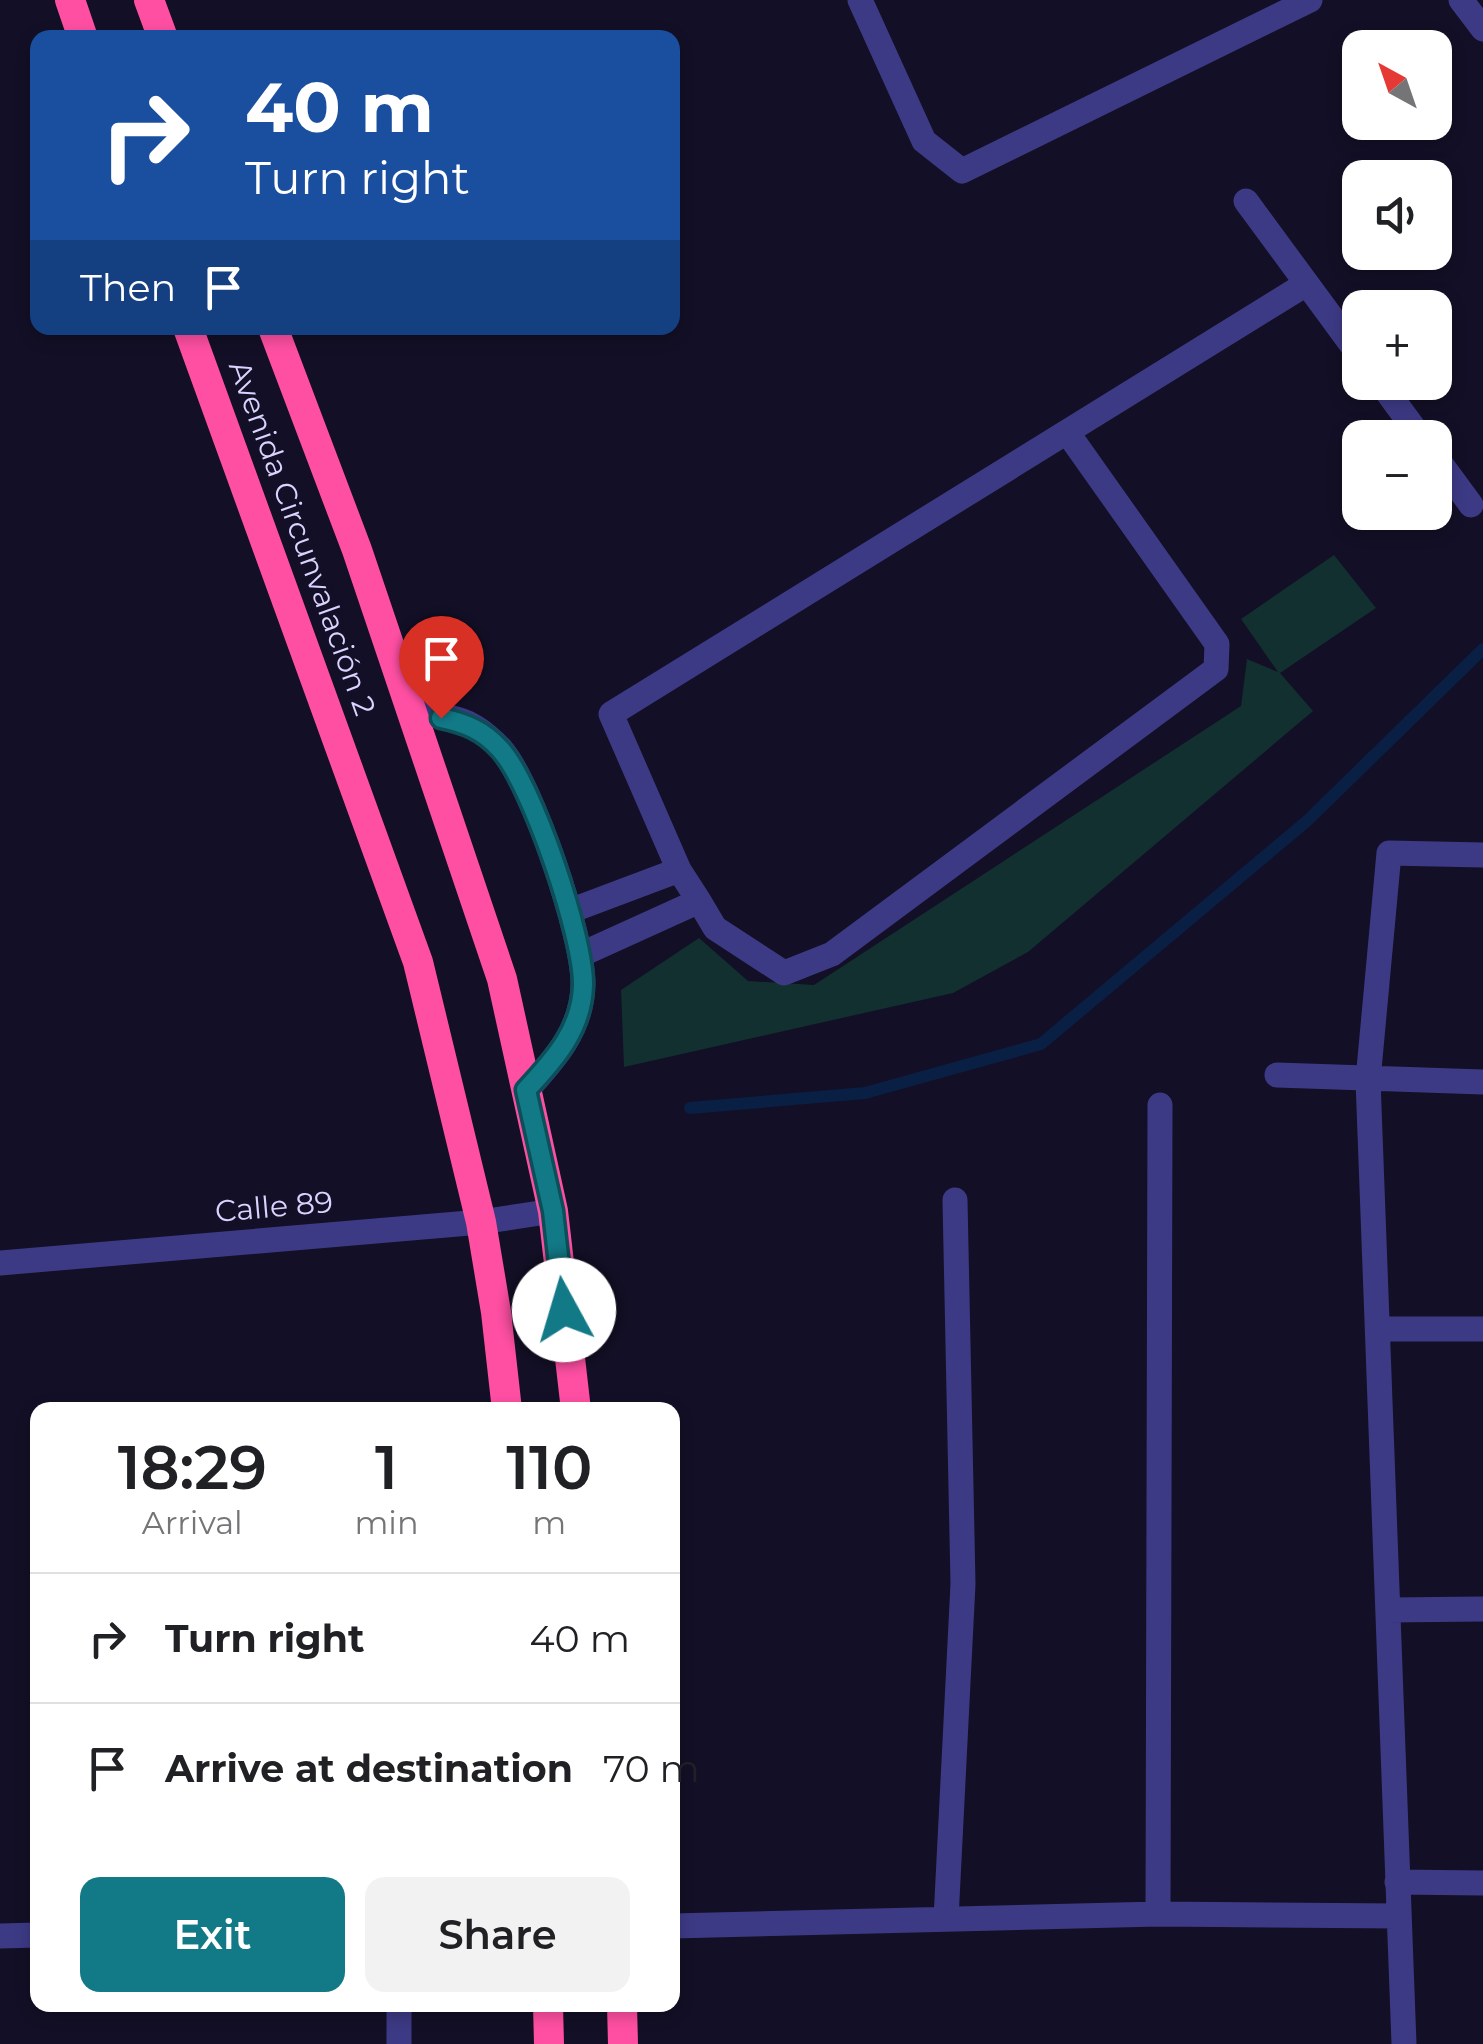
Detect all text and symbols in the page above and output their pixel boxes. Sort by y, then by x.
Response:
north arrow [1342,30,1452,140]
map controls [1342,30,1452,530]
text: 40 m [245,64,434,150]
icon: right [80,70,210,200]
text: Turn right [245,150,470,205]
button: sound [1342,160,1452,270]
icon: arrive [196,260,251,315]
text: Then [80,264,176,311]
button: + [1342,290,1452,400]
street label: Avenida Circunvalación 2 [221,355,384,720]
button: − [1342,420,1452,530]
pin [399,616,484,719]
icon: arrive [414,631,469,686]
street label: Calle 89 [213,1183,334,1230]
position arrow [512,1258,616,1362]
text: 18:29 [118,1431,267,1504]
text: 1 [375,1431,398,1504]
text: 110 [506,1431,592,1504]
text: Arrival [142,1503,243,1542]
text: min [354,1503,419,1542]
text: m [532,1503,566,1542]
icon: right [80,1611,135,1666]
text: Turn right [165,1615,364,1662]
text: 40 m [529,1615,630,1662]
icon: arrive [80,1741,135,1796]
text: Arrive at destination [165,1745,573,1792]
text: 70 m [603,1745,700,1792]
button: Exit [80,1877,345,1992]
button: Share [365,1877,630,1992]

